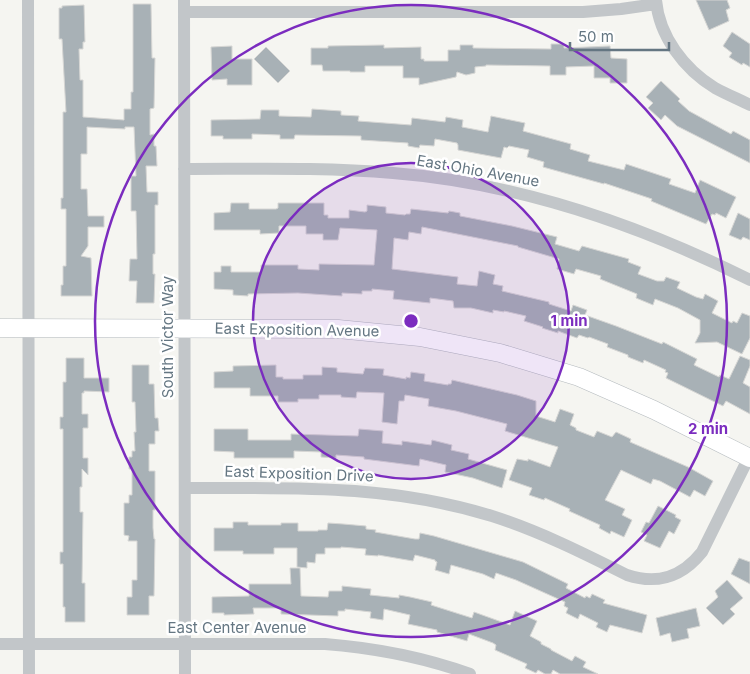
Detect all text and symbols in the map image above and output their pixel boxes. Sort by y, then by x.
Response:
scale bar [570,20,669,52]
text: 50 m [578,27,614,46]
street label: East Ohio Avenue [415,150,541,191]
street label: South Victor Way [158,275,177,398]
text: 1 min [550,311,588,330]
centre of rings [402,312,420,330]
street label: East Exposition Avenue [214,319,380,340]
text: 2 min [688,419,728,438]
street label: East Exposition Drive [224,461,374,486]
street label: East Center Avenue [167,618,307,637]

